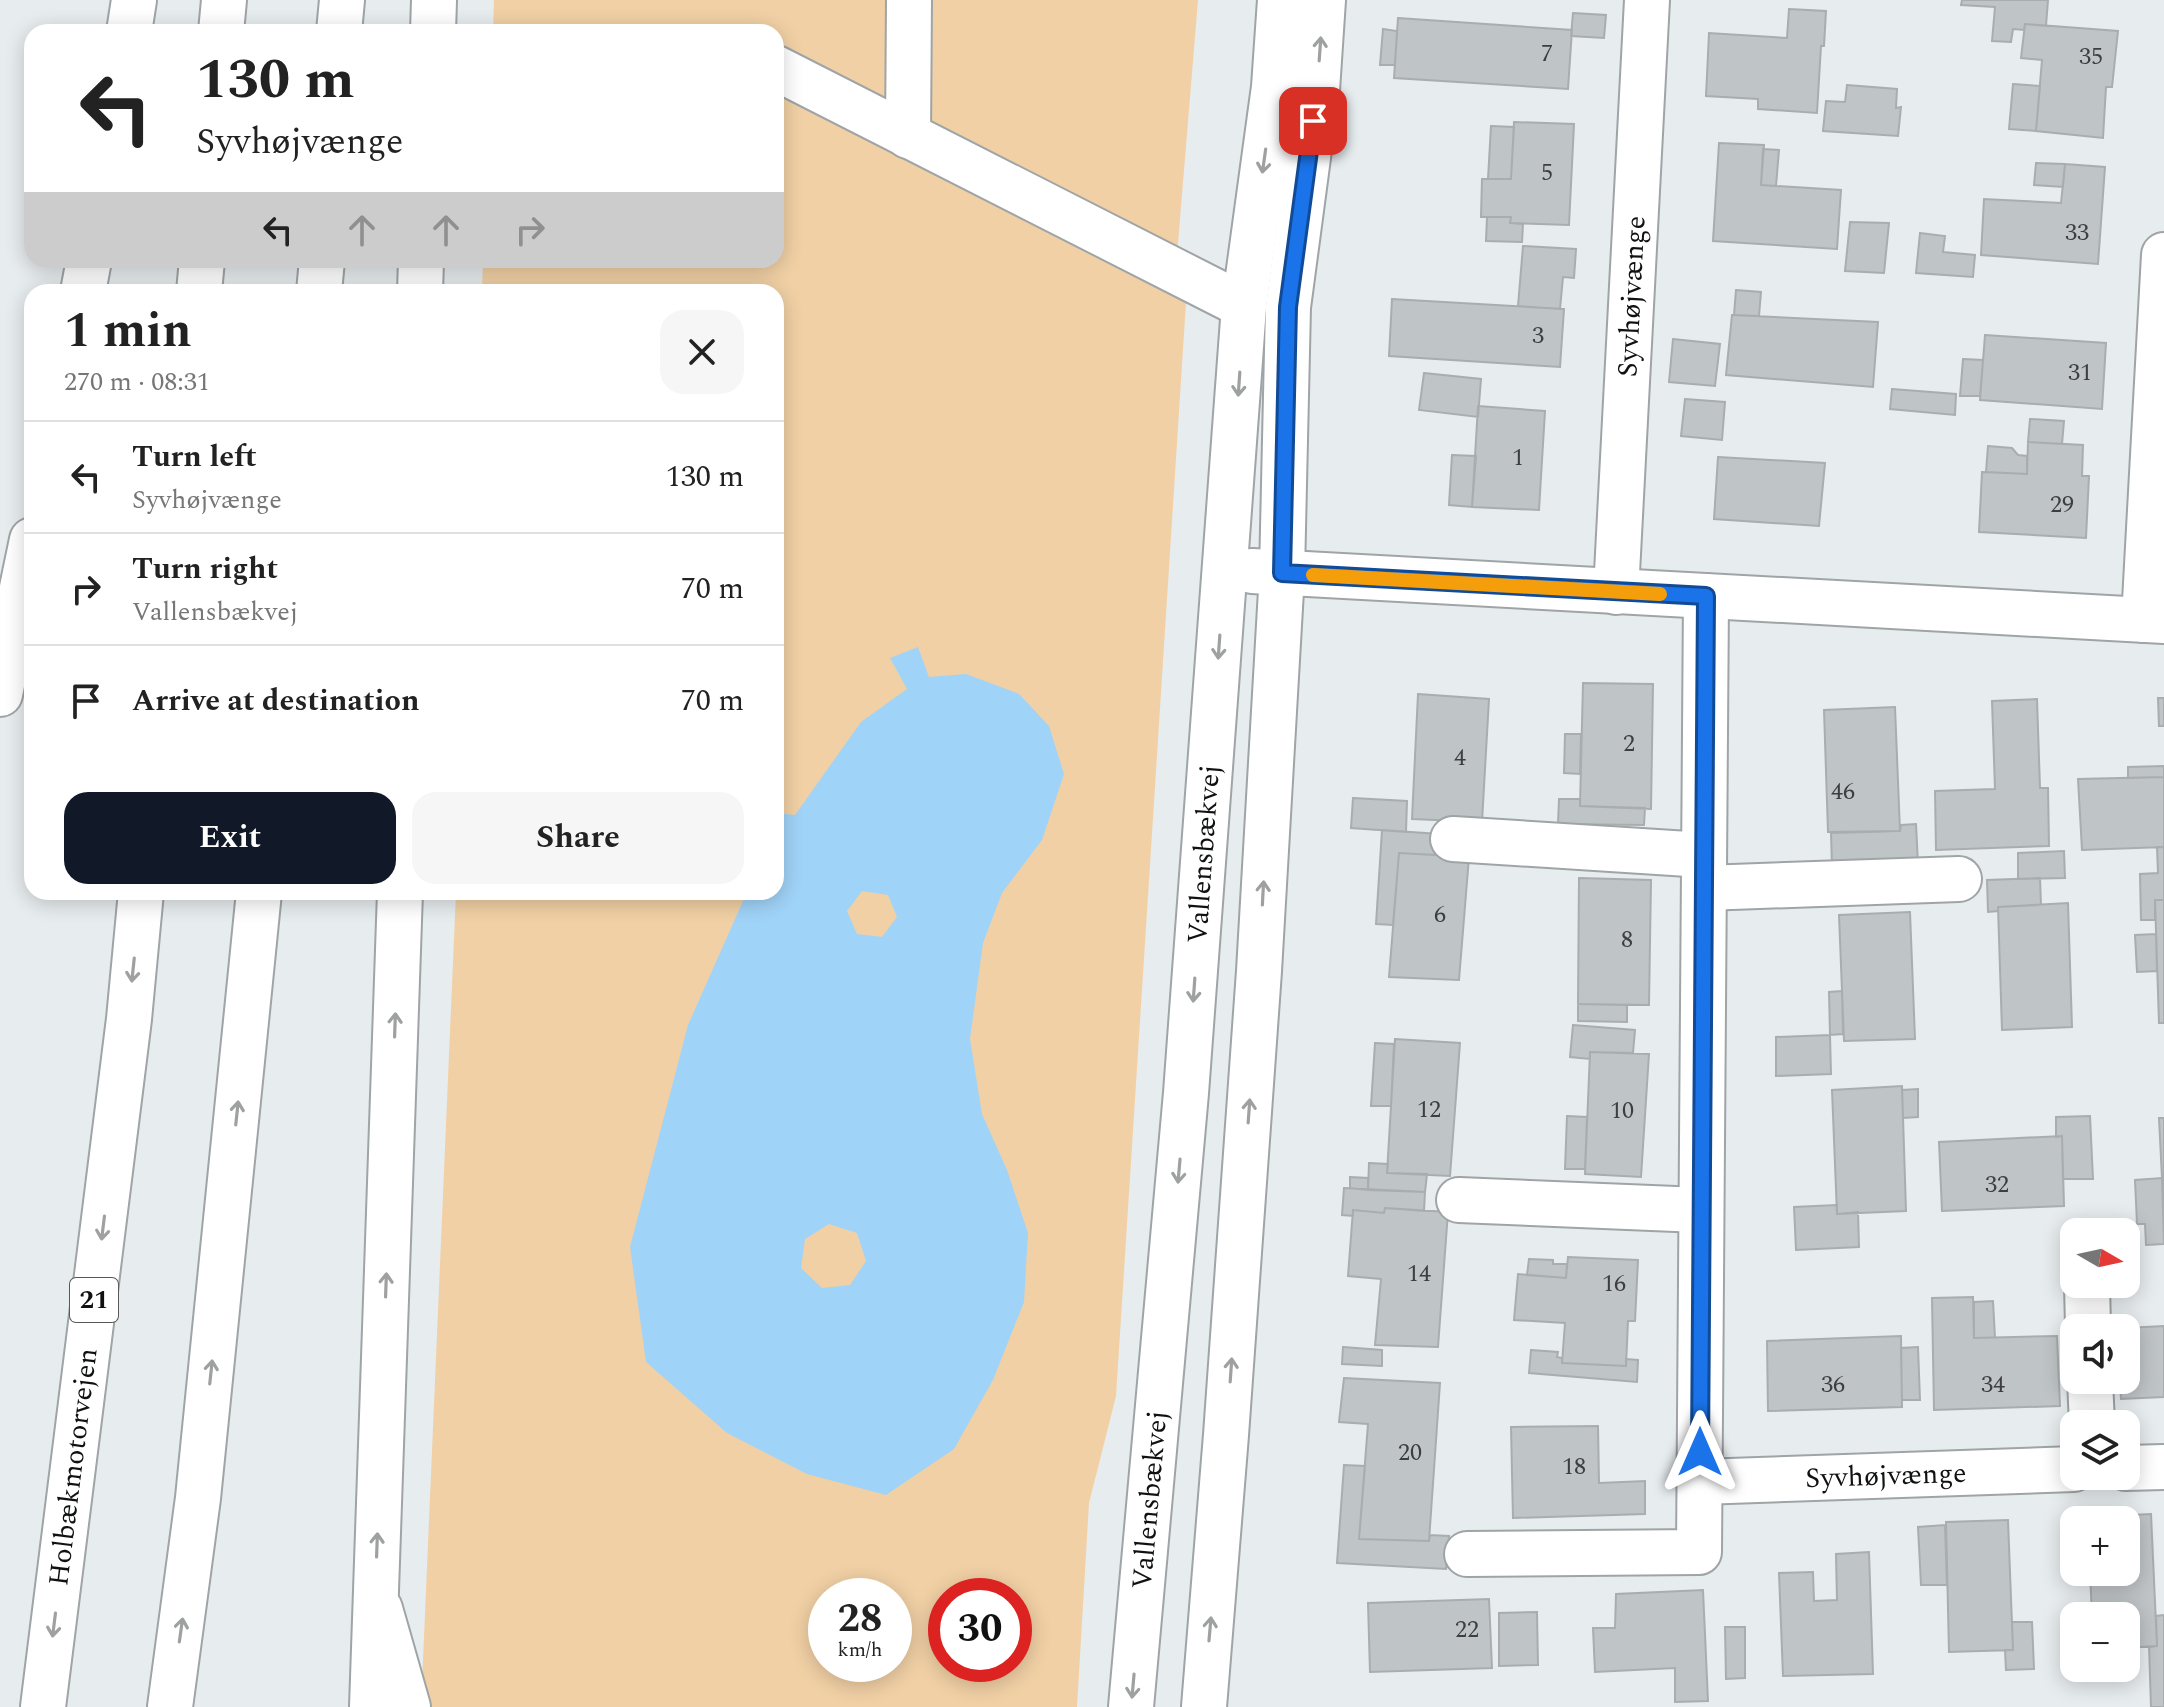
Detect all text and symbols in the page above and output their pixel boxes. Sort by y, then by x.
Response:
one-way arrow [1313,36,1328,63]
house number: 7 [1541,36,1553,72]
text: 130 m [196,38,355,123]
house number: 35 [2079,39,2103,75]
icon: left [64,56,168,160]
pin [1279,87,1347,155]
icon: arrive [1291,99,1335,143]
text: Syvhøjvænge [196,115,403,170]
one-way arrow [1256,148,1271,173]
house number: 5 [1541,155,1553,191]
icon: left [256,208,300,252]
icon: ahead [340,208,384,252]
icon: ahead [424,208,468,252]
icon: right [508,208,552,252]
street label: Syvhøjvænge [1606,215,1657,378]
house number: 33 [2065,215,2089,251]
text: 1 min [64,295,192,368]
button: close [660,310,744,394]
house number: 3 [1532,318,1544,354]
house number: 31 [2068,355,2092,391]
text: 270 m · 08:31 [64,362,210,402]
one-way arrow [1231,370,1246,397]
text: Turn left [132,434,257,480]
house number: 1 [1512,440,1524,476]
text: 130 m [666,454,744,500]
icon: left [64,455,108,499]
text: Syvhøjvænge [132,480,282,520]
house number: 29 [2050,487,2074,523]
text: Turn right [132,546,278,592]
text: 70 m [681,566,744,612]
icon: right [64,567,108,611]
text: Vallensbækvej [132,592,298,632]
one-way arrow [1211,633,1226,660]
text: Arrive at destination [132,678,419,724]
text: 70 m [681,678,744,724]
icon: arrive [64,679,108,723]
house number: 2 [1623,726,1635,762]
house number: 4 [1454,740,1466,776]
street label: Vallensbækvej [1176,763,1232,945]
house number: 46 [1831,774,1855,810]
button: Exit [64,792,396,884]
button: Share [412,792,744,884]
one-way arrow [1256,880,1271,907]
house number: 6 [1434,897,1446,933]
house number: 8 [1621,922,1633,958]
one-way arrow [126,956,141,983]
one-way arrow [1186,976,1201,1003]
one-way arrow [388,1012,403,1039]
house number: 12 [1417,1092,1441,1128]
house number: 10 [1610,1093,1634,1129]
one-way arrow [1242,1098,1257,1125]
one-way arrow [229,1100,244,1127]
one-way arrow [1171,1157,1186,1184]
house number: 32 [1985,1167,2009,1203]
one-way arrow [95,1215,110,1240]
north arrow [2060,1218,2140,1298]
map controls [2060,1218,2140,1682]
house number: 14 [1407,1256,1431,1292]
house number: 16 [1602,1266,1626,1302]
one-way arrow [379,1272,394,1299]
road number: 21 [70,1278,118,1322]
button: sound [2060,1314,2140,1394]
street label: Holbækmotorvejen [37,1346,109,1588]
one-way arrow [1224,1357,1239,1384]
one-way arrow [203,1359,218,1385]
house number: 36 [1821,1367,1845,1403]
house number: 34 [1981,1367,2005,1403]
street label: Vallensbækvej [1120,1409,1179,1591]
position arrow [1658,1410,1742,1494]
button: layers [2060,1410,2140,1490]
house number: 20 [1398,1435,1422,1471]
house number: 18 [1562,1449,1586,1485]
street label: Syvhøjvænge [1804,1451,1967,1500]
button: + [2060,1506,2140,1586]
one-way arrow [370,1532,385,1559]
speed limit sign: 30 [928,1578,1032,1682]
text: 28 [838,1589,882,1650]
button: − [2060,1602,2140,1682]
one-way arrow [46,1611,61,1638]
house number: 22 [1455,1612,1479,1648]
one-way arrow [1203,1616,1218,1643]
one-way arrow [173,1617,188,1644]
text: km/h [838,1635,883,1665]
one-way arrow [1126,1672,1141,1699]

